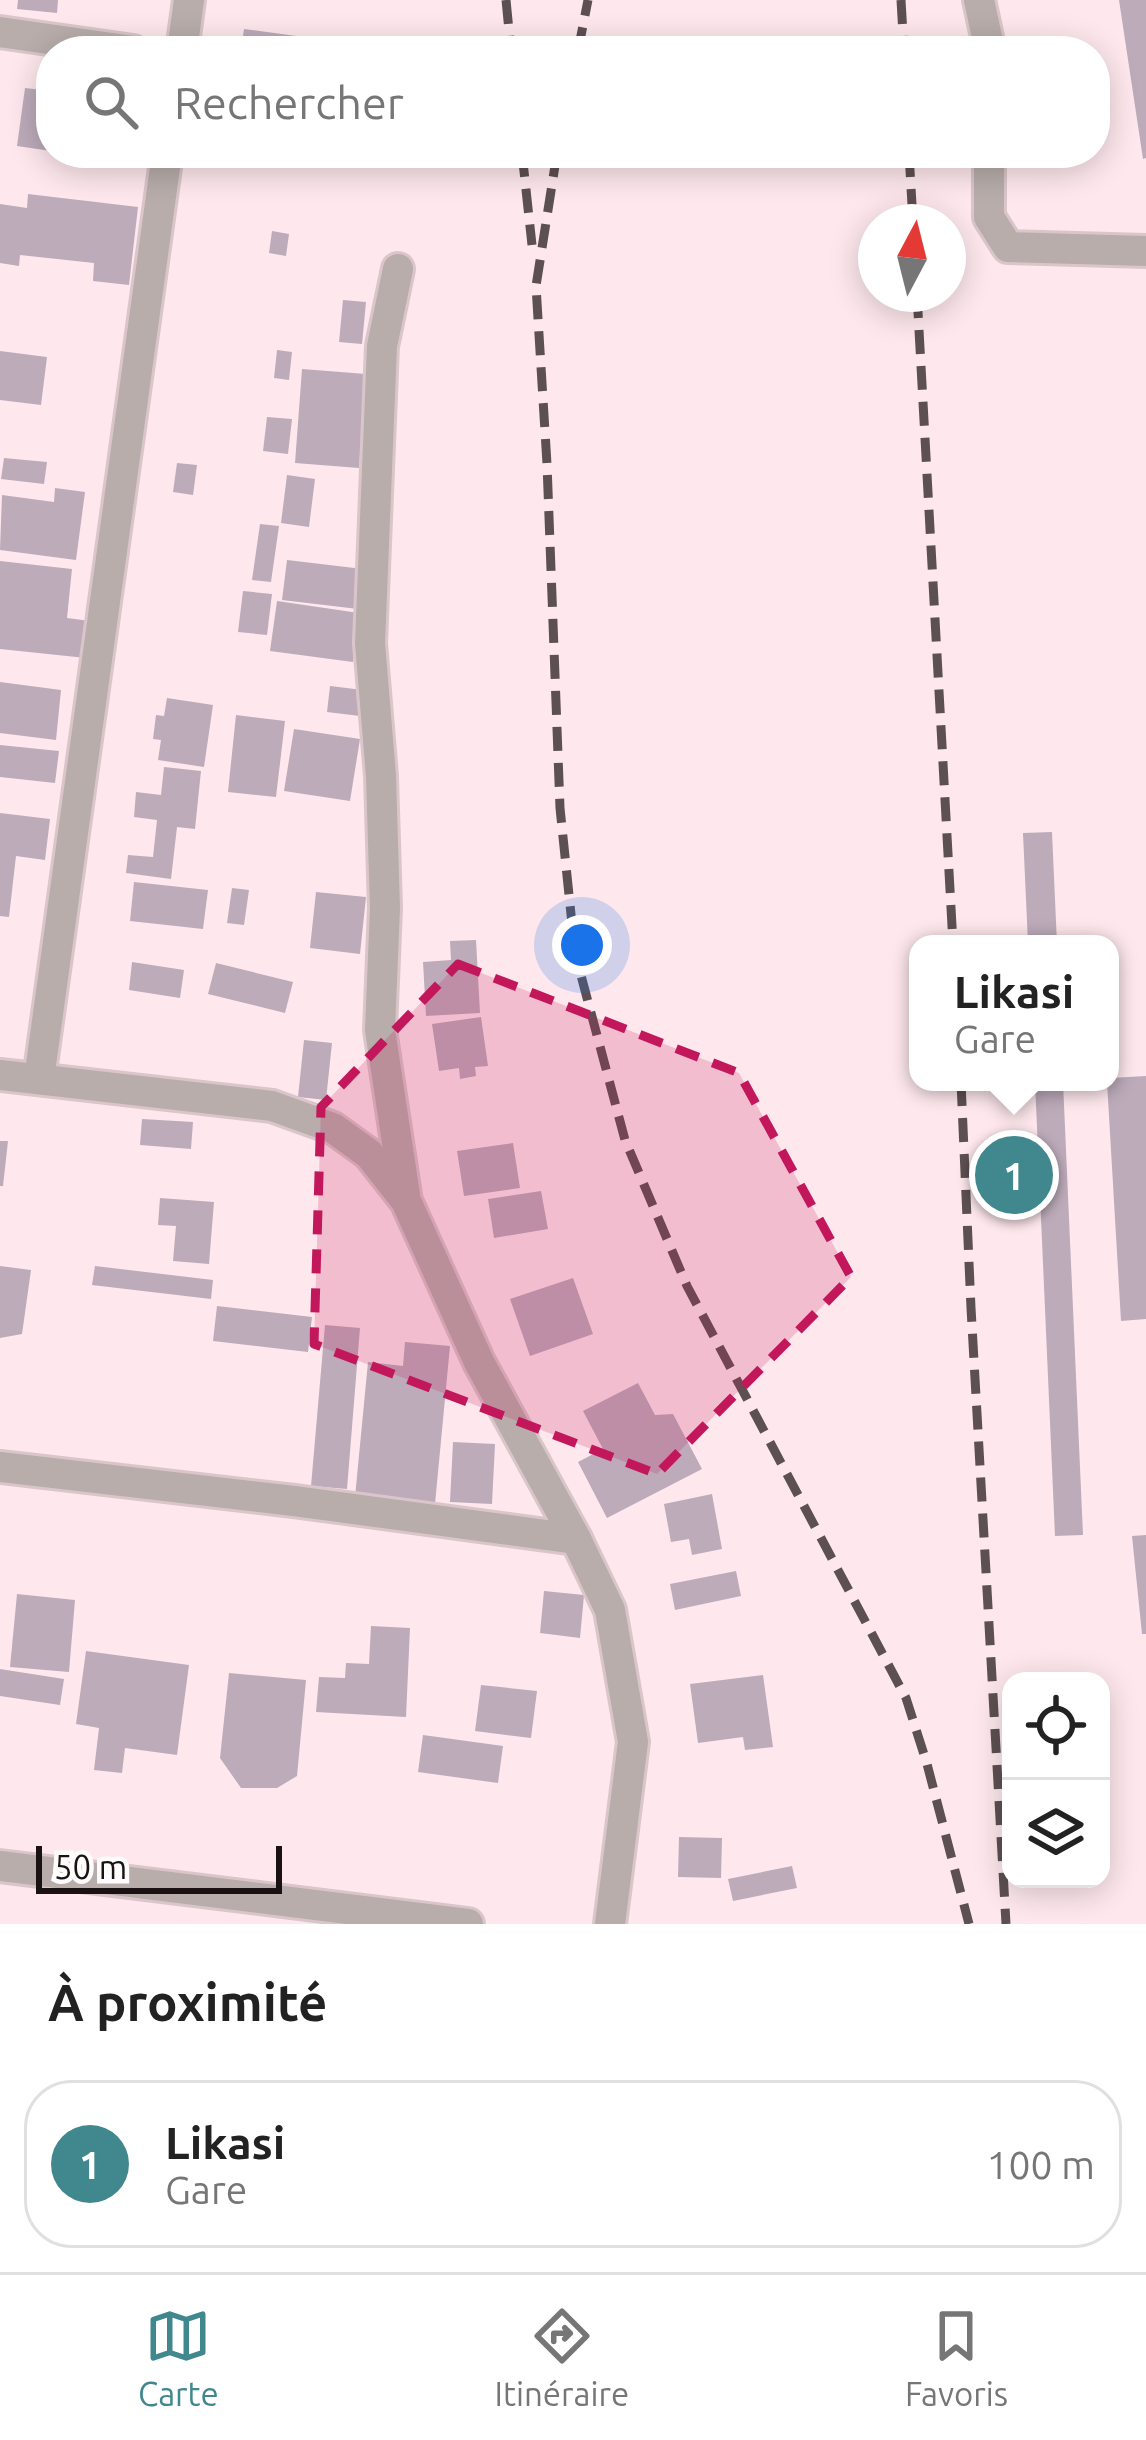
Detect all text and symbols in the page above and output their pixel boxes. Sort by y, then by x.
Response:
search box [36,36,1110,168]
icon: search [78,69,144,135]
text: Rechercher [174,77,404,128]
north arrow [858,204,966,312]
your location [552,915,612,975]
popup [909,935,1119,1091]
text: Likasi [954,966,1074,1017]
text: Gare [954,1017,1036,1060]
pin: 1 [975,1130,1053,1220]
map controls [1002,1672,1110,1888]
button: locate [1002,1672,1110,1780]
button: layers [1002,1780,1110,1888]
scale bar [36,1840,282,1893]
text: 50 m [54,1848,127,1885]
text: À proximité [48,1973,327,2031]
text: Likasi [165,2117,285,2168]
text: 1 [79,2143,101,2186]
text: 100 m [986,2143,1095,2186]
text: Gare [165,2168,247,2211]
tab: Carte [138,2303,219,2412]
tab: Itinéraire [494,2303,629,2412]
tab: Favoris [905,2303,1008,2412]

